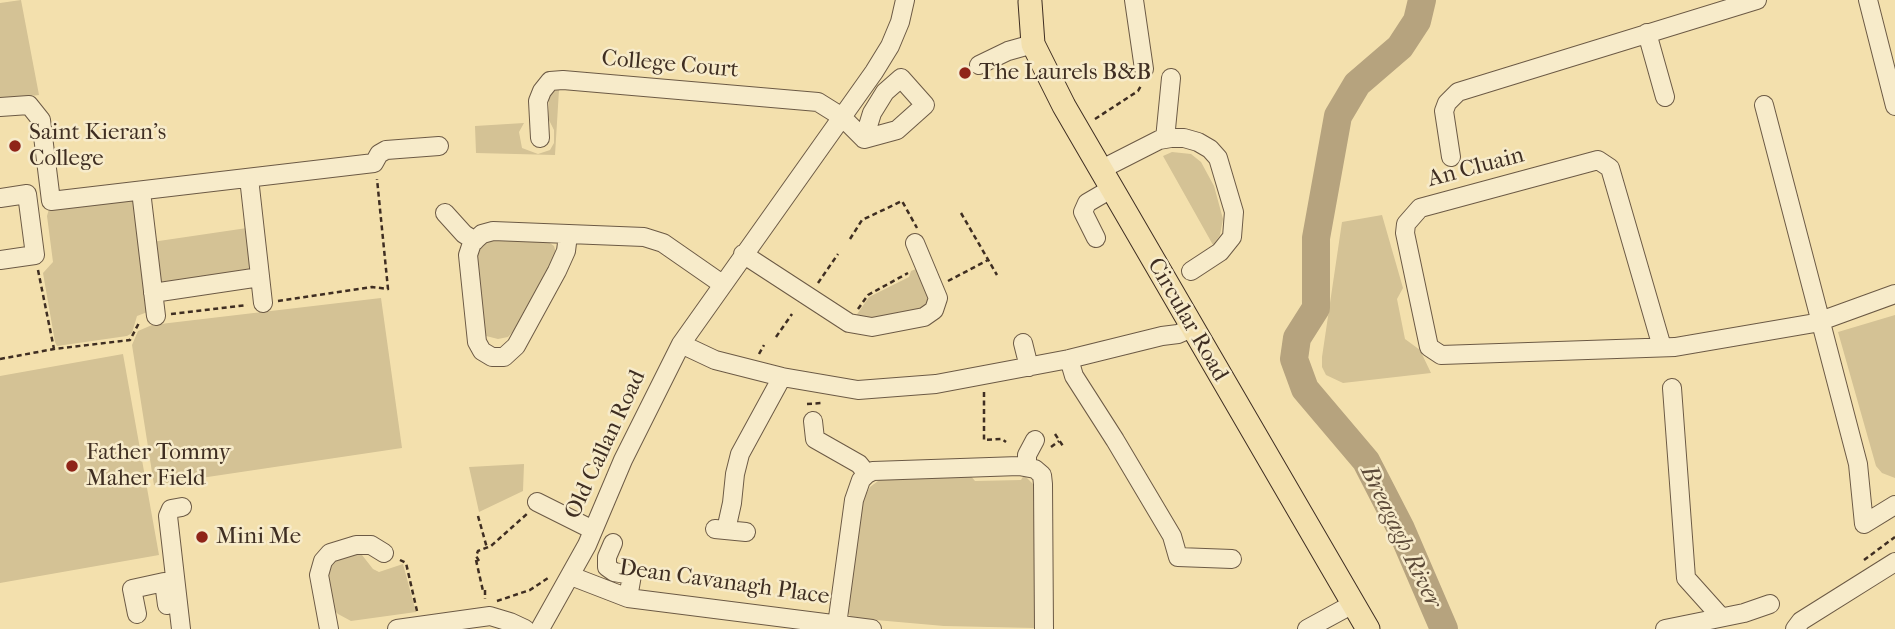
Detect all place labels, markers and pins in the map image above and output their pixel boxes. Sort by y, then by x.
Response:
place label: The Laurels B&B [979,59,1151,87]
marker: The Laurels B&B [957,65,973,81]
place label: Saint Kieran's College [29,119,166,173]
marker: Saint Kieran's College [7,138,23,154]
place label: Father Tommy Maher Field [86,439,231,493]
marker: Father Tommy Maher Field [64,458,80,474]
place label: Mini Me [216,523,301,551]
marker: Mini Me [194,529,210,545]

